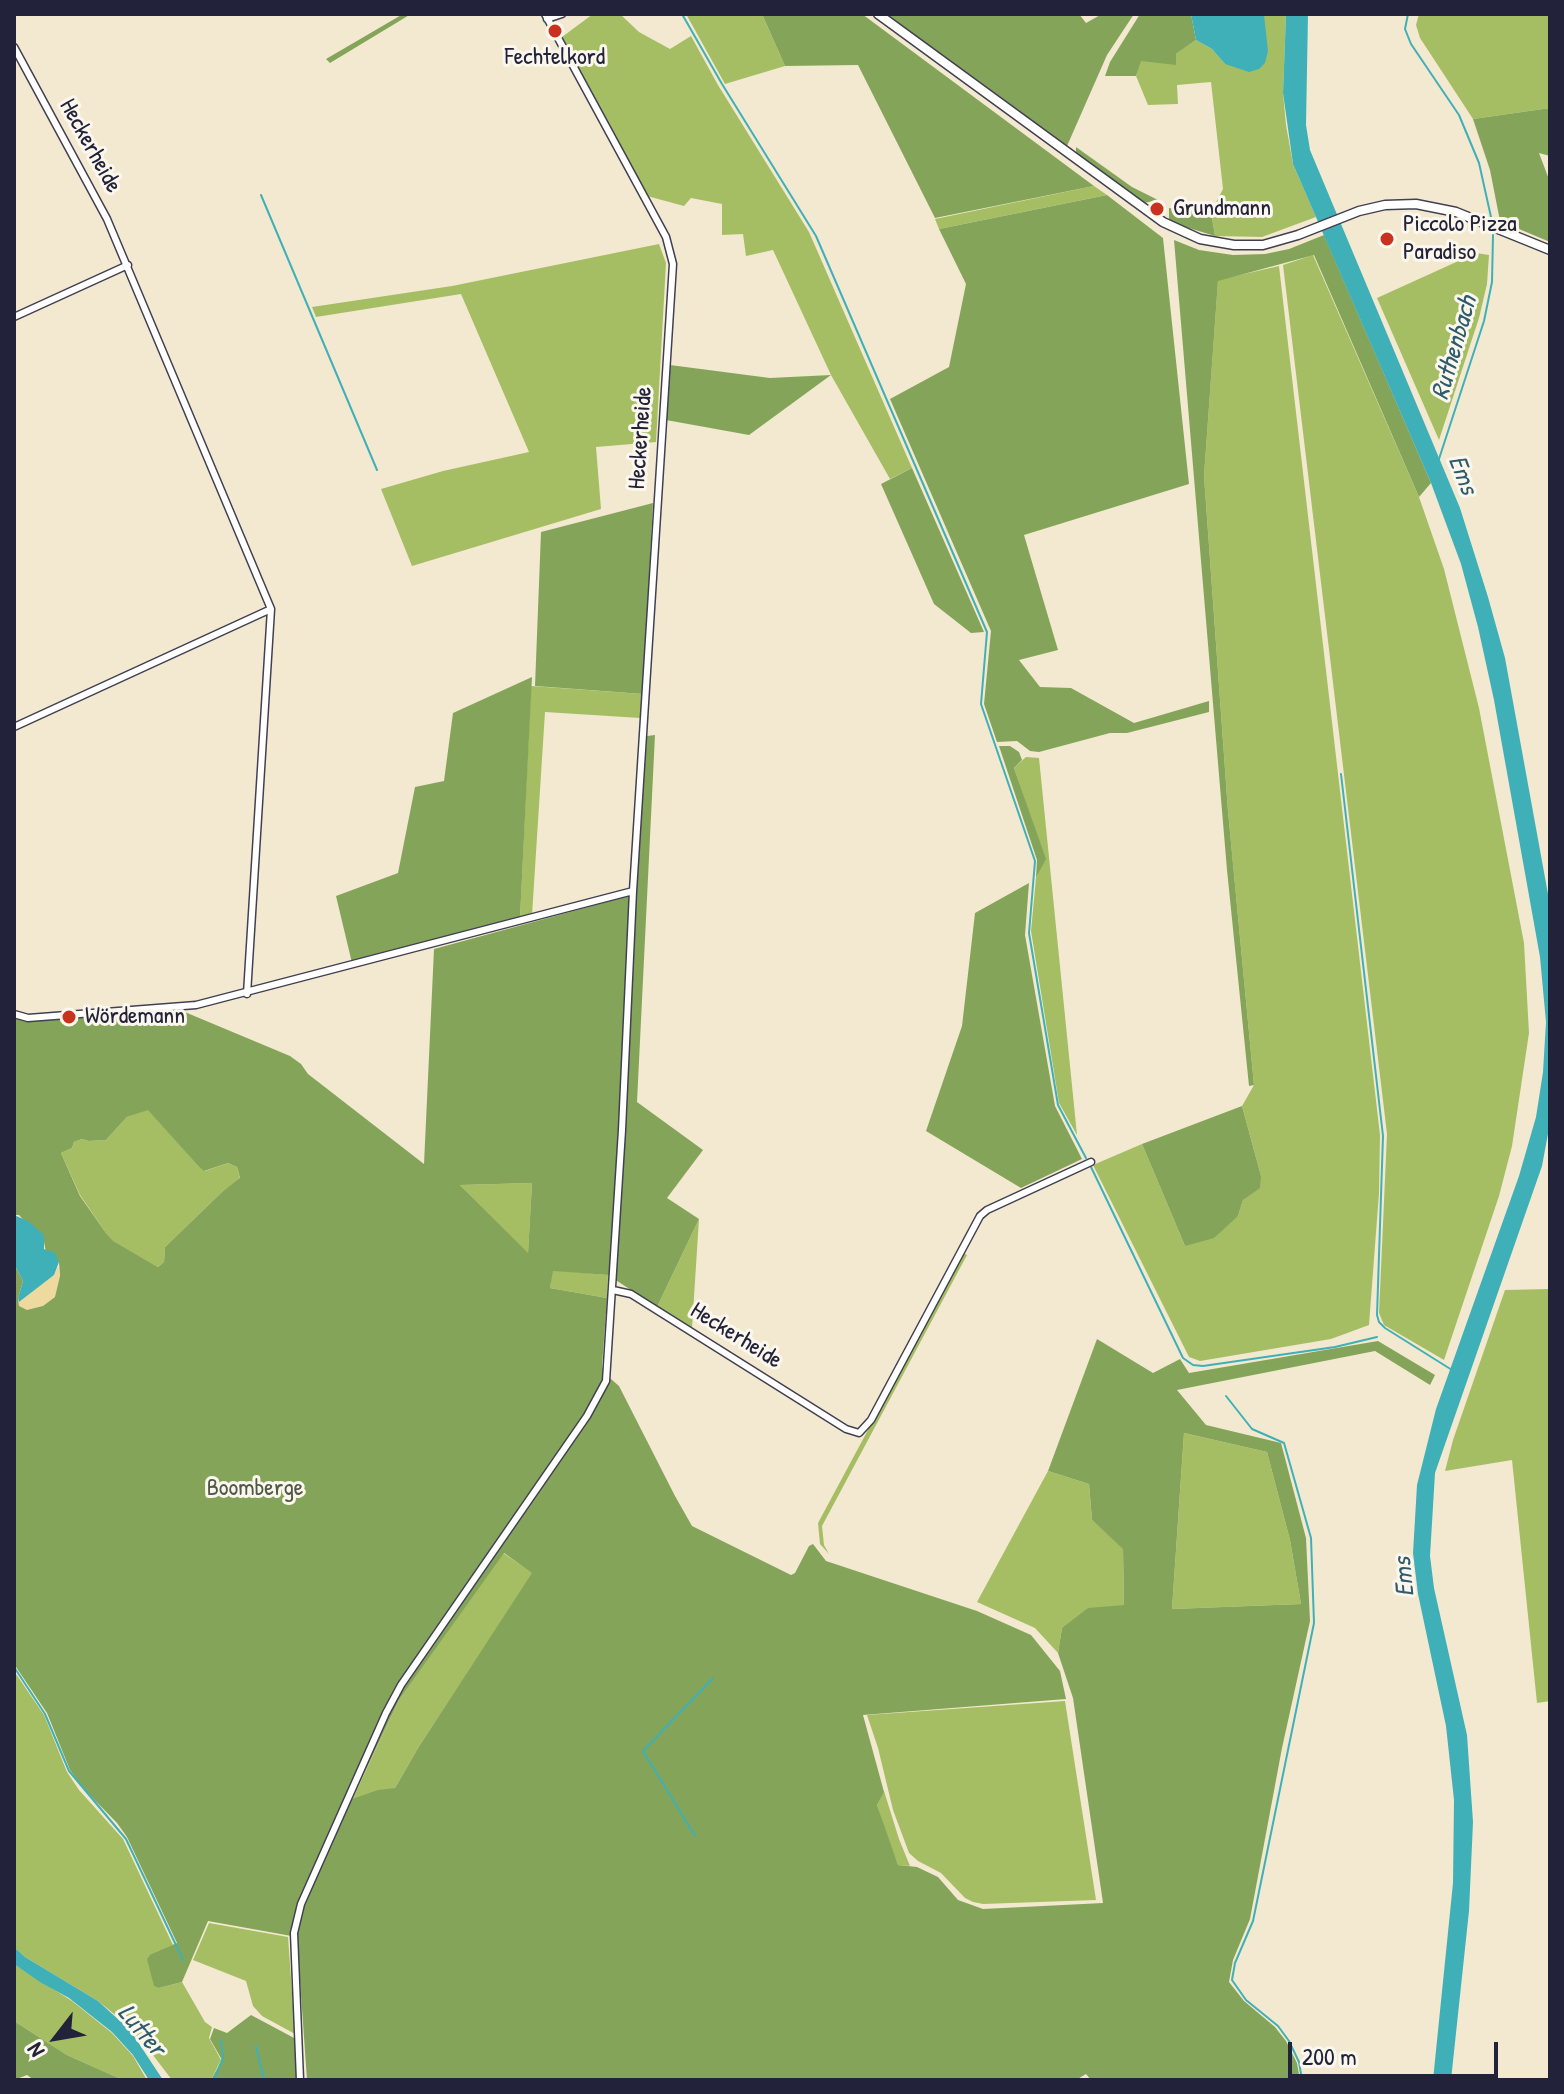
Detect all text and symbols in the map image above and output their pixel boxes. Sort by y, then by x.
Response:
marker: Fechtelkord [546,22,564,40]
place label: Fechtelkord [505,44,605,72]
street label: Heckerheide [52,94,128,198]
place label: Grundmann [1173,195,1271,223]
marker: Grundmann [1148,200,1166,218]
place label: Piccolo Pizza Paradiso [1403,211,1517,267]
marker: Piccolo Pizza Paradiso [1378,230,1396,248]
water label: Ruthenbach [1425,293,1485,403]
street label: Heckerheide [623,386,659,490]
water label: Ems [1440,451,1484,499]
place label: Wördemann [85,1003,185,1031]
marker: Wördemann [60,1008,78,1026]
street label: Heckerheide [685,1297,787,1375]
park label: Boomberge [207,1475,303,1503]
water label: Ems [1388,1556,1422,1598]
north arrow [16,1998,96,2078]
water label: Lutter [110,1999,172,2063]
scale bar [1292,2026,1502,2076]
text: N [20,2038,51,2063]
text: 200 m [1302,2040,1357,2072]

